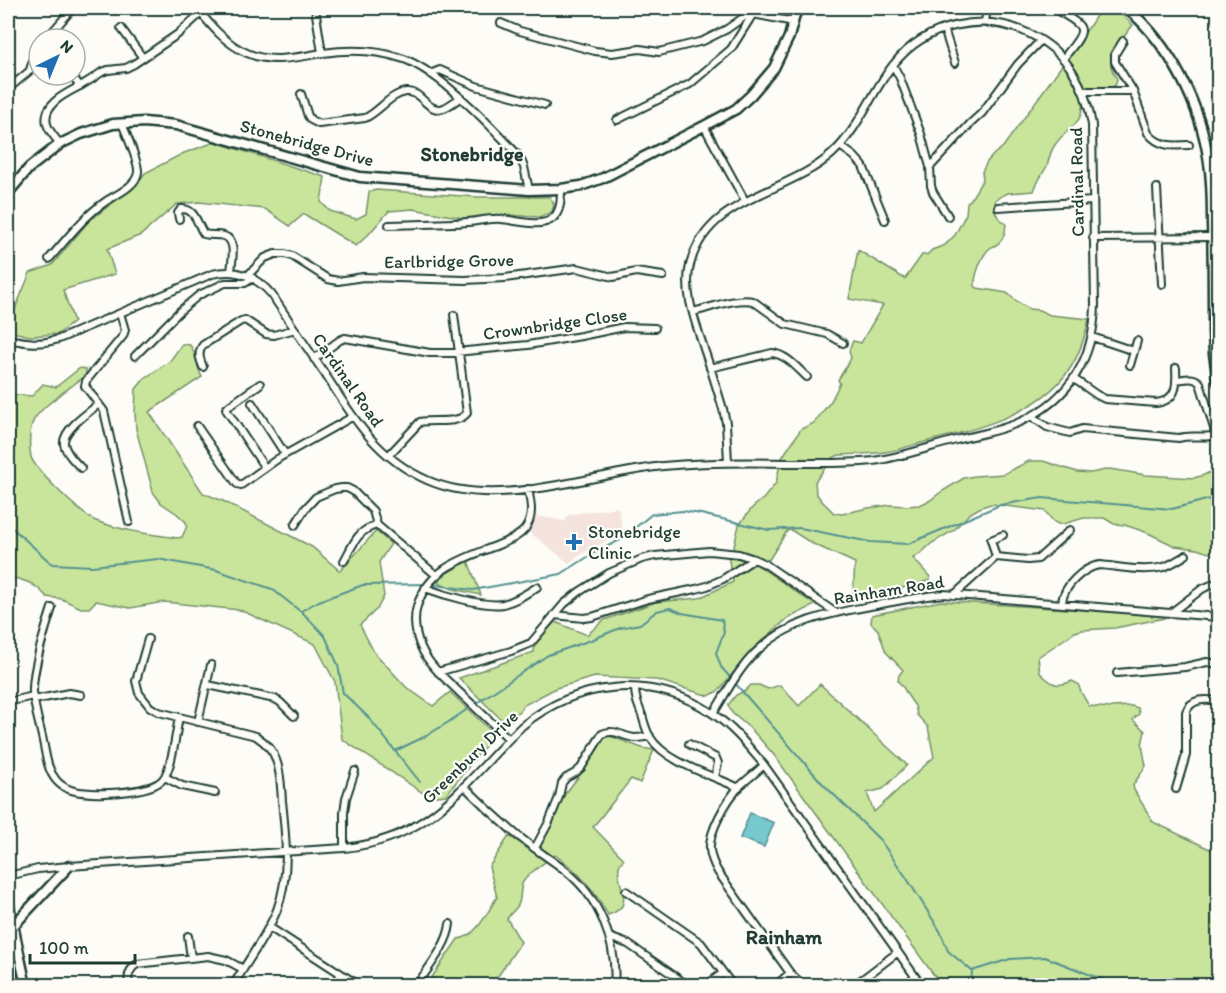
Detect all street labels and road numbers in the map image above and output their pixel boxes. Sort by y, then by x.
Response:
street label: Stonebridge Drive [238,115,376,171]
street label: Cardinal Road [1065,127,1089,237]
street label: Earlbridge Grove [384,249,514,273]
street label: Crownbridge Close [482,303,628,345]
street label: Cardinal Road [308,329,389,431]
street label: Rainham Road [832,570,946,610]
street label: Greenbury Drive [417,705,523,809]

